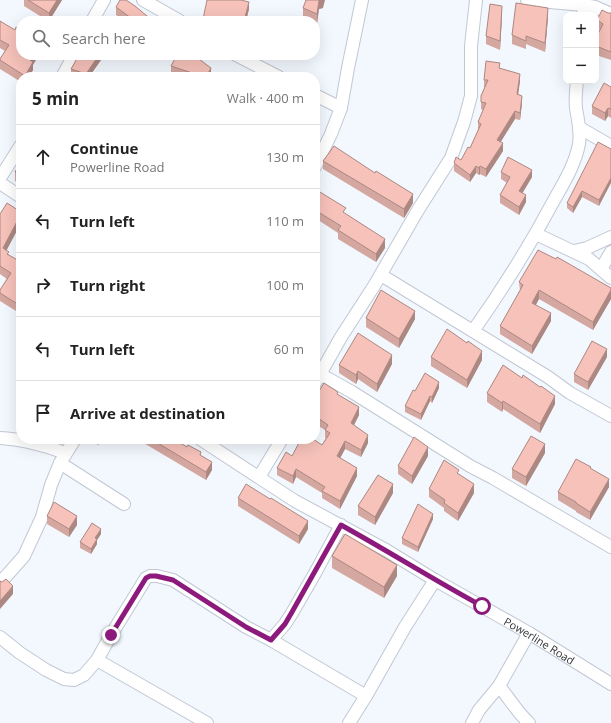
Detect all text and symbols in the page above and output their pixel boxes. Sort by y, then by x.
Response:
map controls [563,12,599,84]
button: + [563,12,599,48]
search box [16,16,320,60]
icon: search [30,27,52,49]
text: Search here [62,28,146,48]
button: − [563,48,599,84]
text: 5 min [32,87,79,110]
text: Walk · 400 m [227,89,304,107]
text: Continue [70,138,138,158]
icon: ahead [32,146,54,168]
text: 130 m [266,148,304,166]
text: Powerline Road [70,158,165,176]
icon: left [32,210,54,232]
text: Turn left [70,211,135,231]
text: 110 m [266,212,304,230]
icon: right [32,274,54,296]
text: Turn right [70,275,145,295]
text: 100 m [266,276,304,294]
icon: left [32,338,54,360]
text: Turn left [70,339,135,359]
text: 60 m [274,340,304,358]
icon: arrive [32,402,54,424]
text: Arrive at destination [70,403,225,423]
route start [473,597,491,615]
street label: Powerline Road [502,613,578,667]
route end [102,626,120,644]

